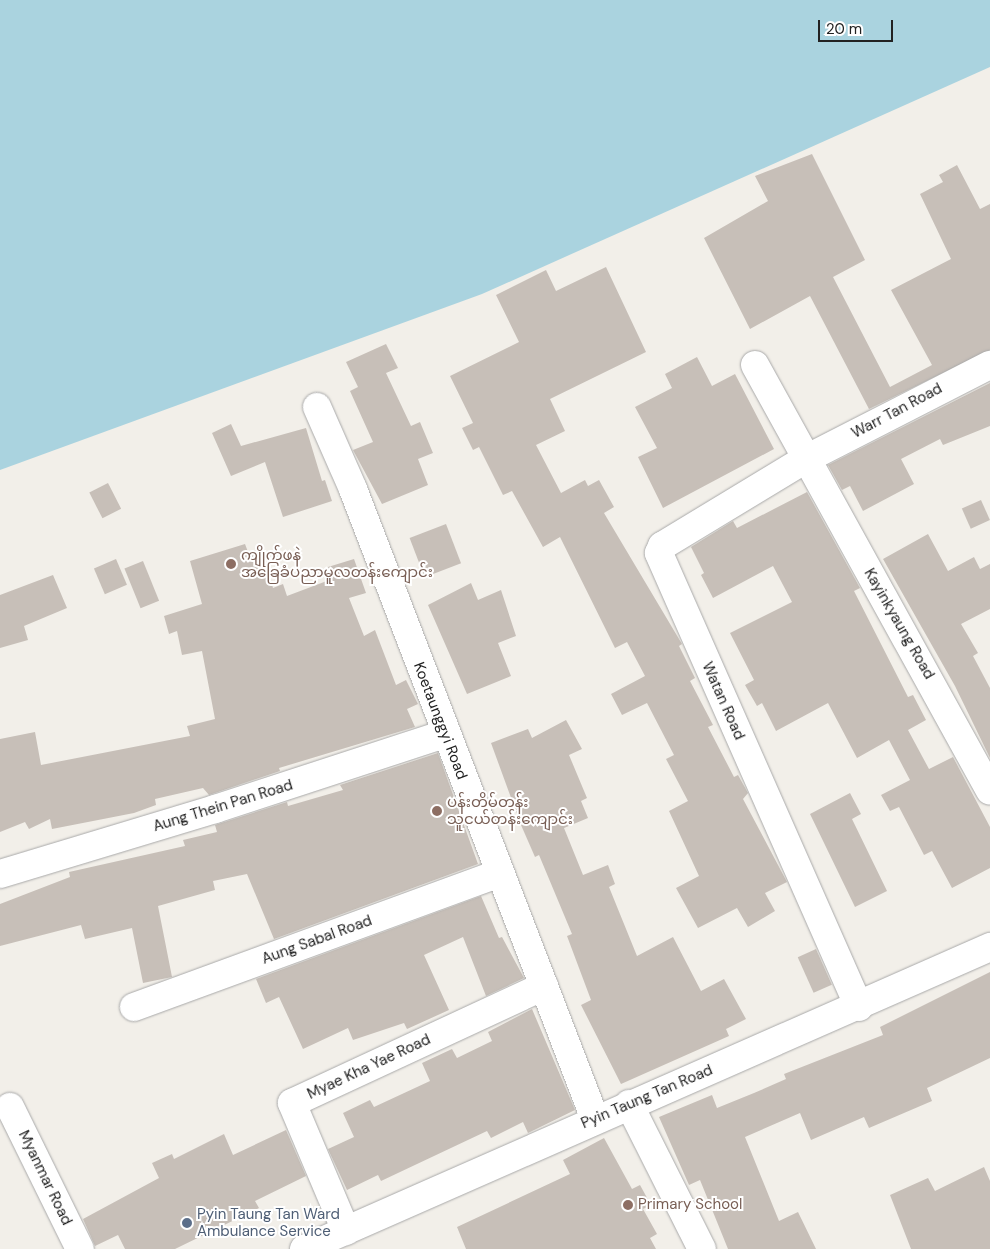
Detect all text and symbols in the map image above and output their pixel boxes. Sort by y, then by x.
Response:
scale bar [820,10,895,42]
text: 20 m [826,19,862,39]
street label: Warr Tan Road [849,380,945,442]
place label: ကျိုက်ဖနဲ အခြေခံပညာမူလတန်းကျောင်း [241,546,433,581]
marker: ကျိုက်ဖနဲ အခြေခံပညာမူလတန်းကျောင်း [225,558,237,570]
street label: Kayinkyaung Road [860,565,938,683]
street label: Watan Road [698,659,748,743]
street label: Koetaunggyi Road [409,660,471,782]
street label: Aung Thein Pan Road [151,776,295,836]
place label: ပန်းတိမ်တန်း သူငယ်တန်းကျောင်း [447,793,573,828]
marker: ပန်းတိမ်တန်း သူငယ်တန်းကျောင်း [431,805,443,817]
street label: Aung Sabal Road [259,912,375,968]
street label: Myae Kha Yae Road [305,1031,433,1103]
street label: Pyin Taung Tan Road [578,1061,716,1133]
street label: Myanmar Road [14,1128,76,1228]
place label: Primary School [638,1196,742,1214]
marker: Primary School [622,1199,634,1211]
place label: Pyin Taung Tan Ward Ambulance Service [197,1205,340,1240]
marker: Pyin Taung Tan Ward Ambulance Service [181,1217,193,1229]

